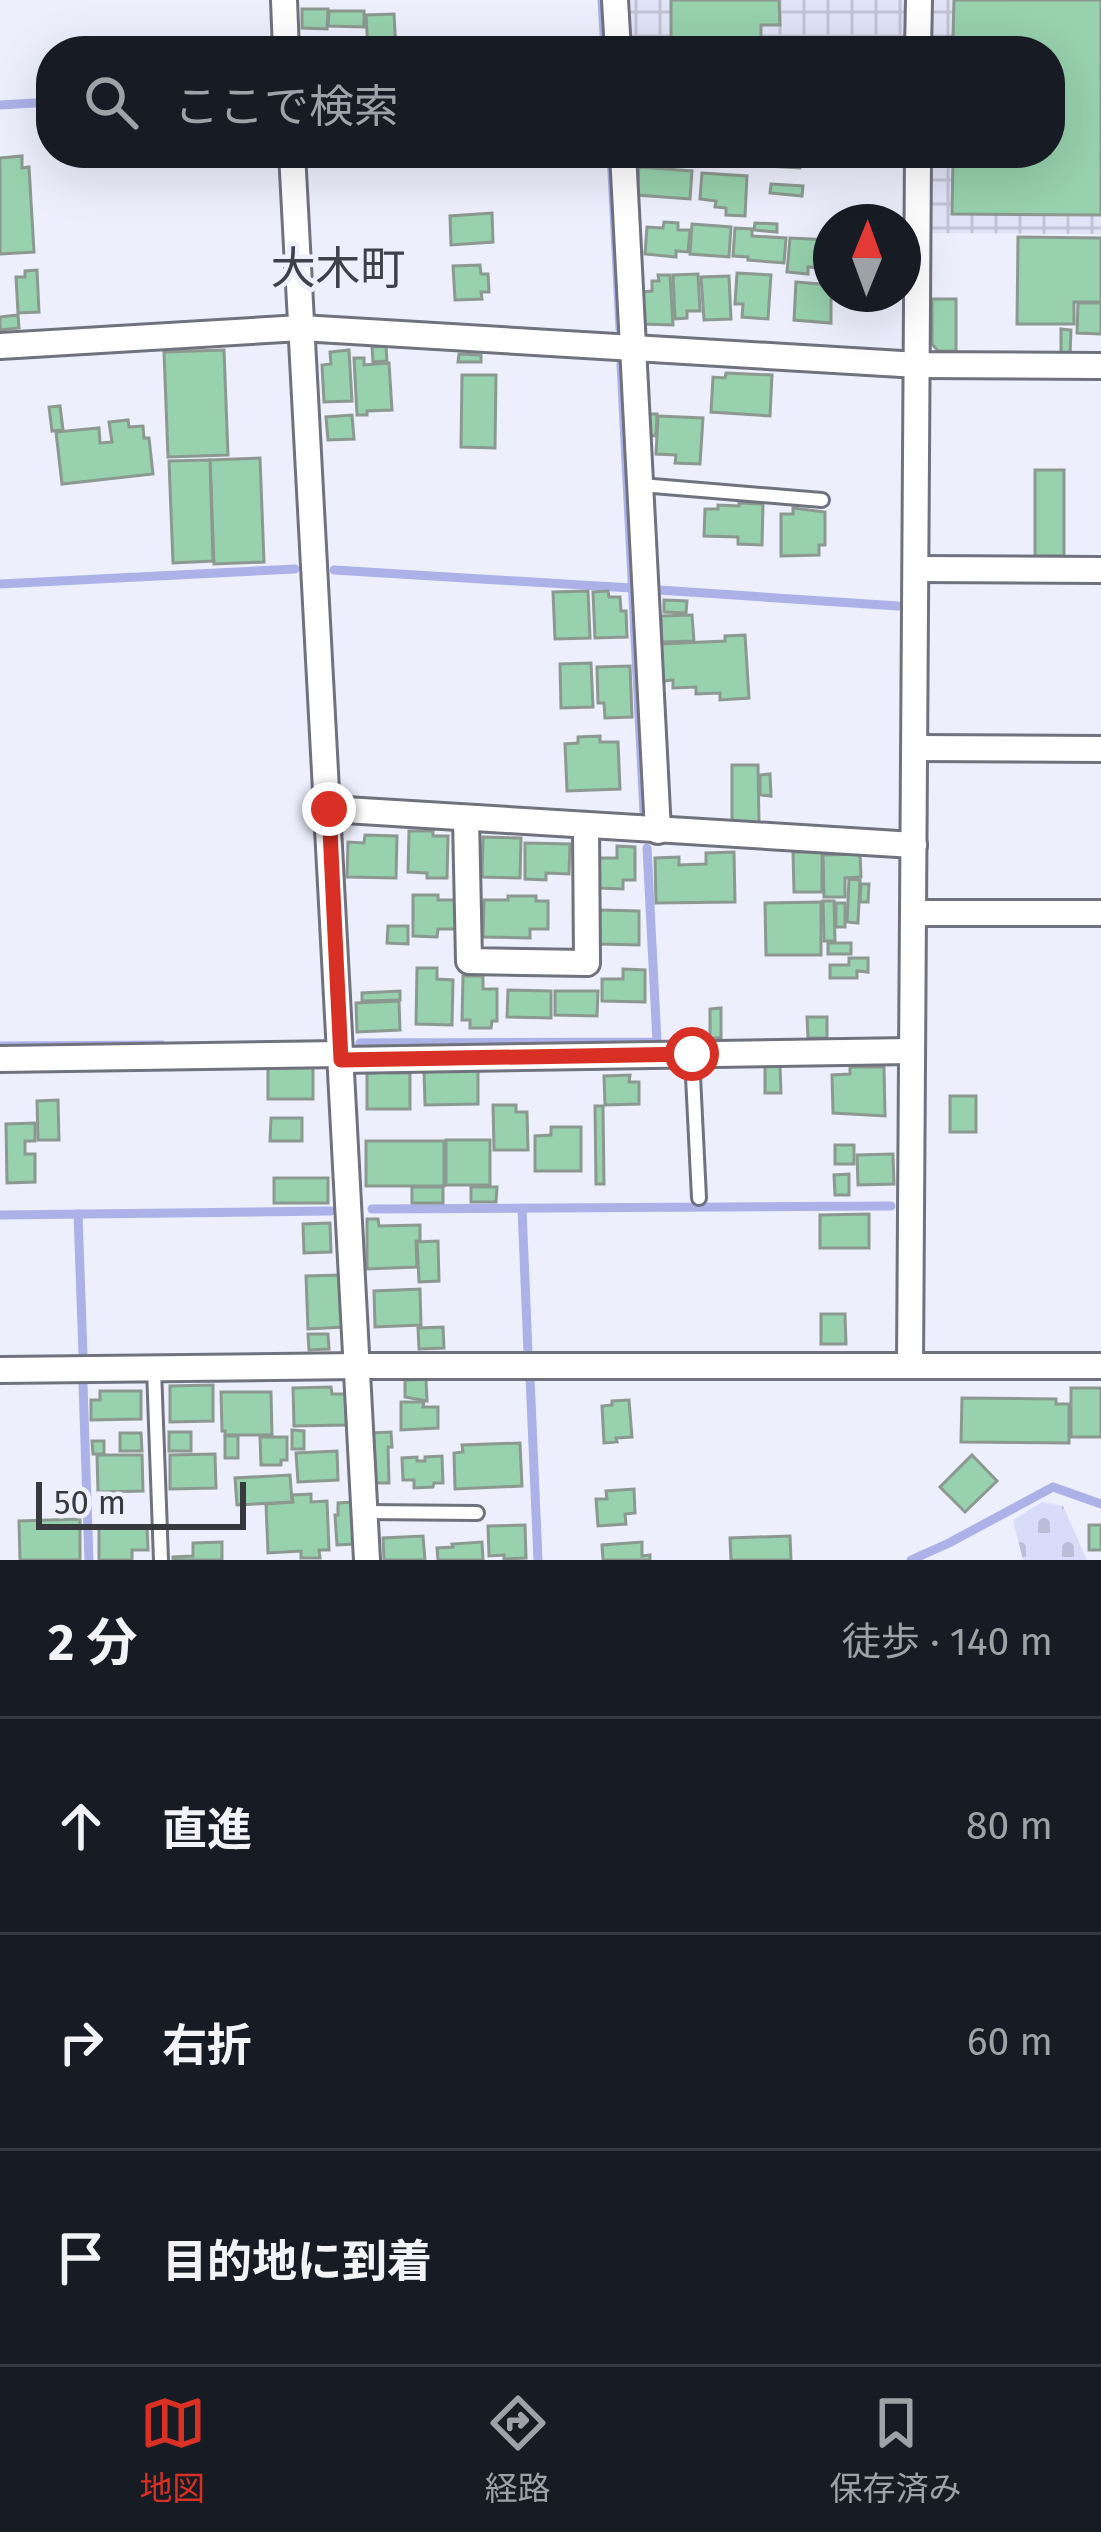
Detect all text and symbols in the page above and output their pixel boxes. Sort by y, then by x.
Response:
search box [36,36,1065,168]
icon: search [78,69,144,135]
text: ここで検索 [174,80,399,134]
north arrow [813,204,921,312]
district label: 大木町 [270,242,406,296]
route end [302,782,356,836]
route start [665,1027,719,1081]
scale bar [36,1476,246,1529]
text: 50 m [54,1483,126,1523]
text: 2 分 [48,1612,137,1674]
text: 徒歩 · 140 m [842,1619,1053,1665]
icon: ahead [48,1793,114,1859]
text: 直進 [162,1803,252,1857]
text: 80 m [966,1803,1053,1849]
icon: right [48,2009,114,2075]
text: 右折 [162,2019,252,2073]
text: 60 m [967,2019,1053,2065]
icon: arrive [48,2225,114,2291]
text: 目的地に到着 [162,2235,432,2289]
tab: 地図 [140,2390,206,2510]
tab: 経路 [485,2390,551,2510]
tab: 保存済み [830,2390,962,2510]

